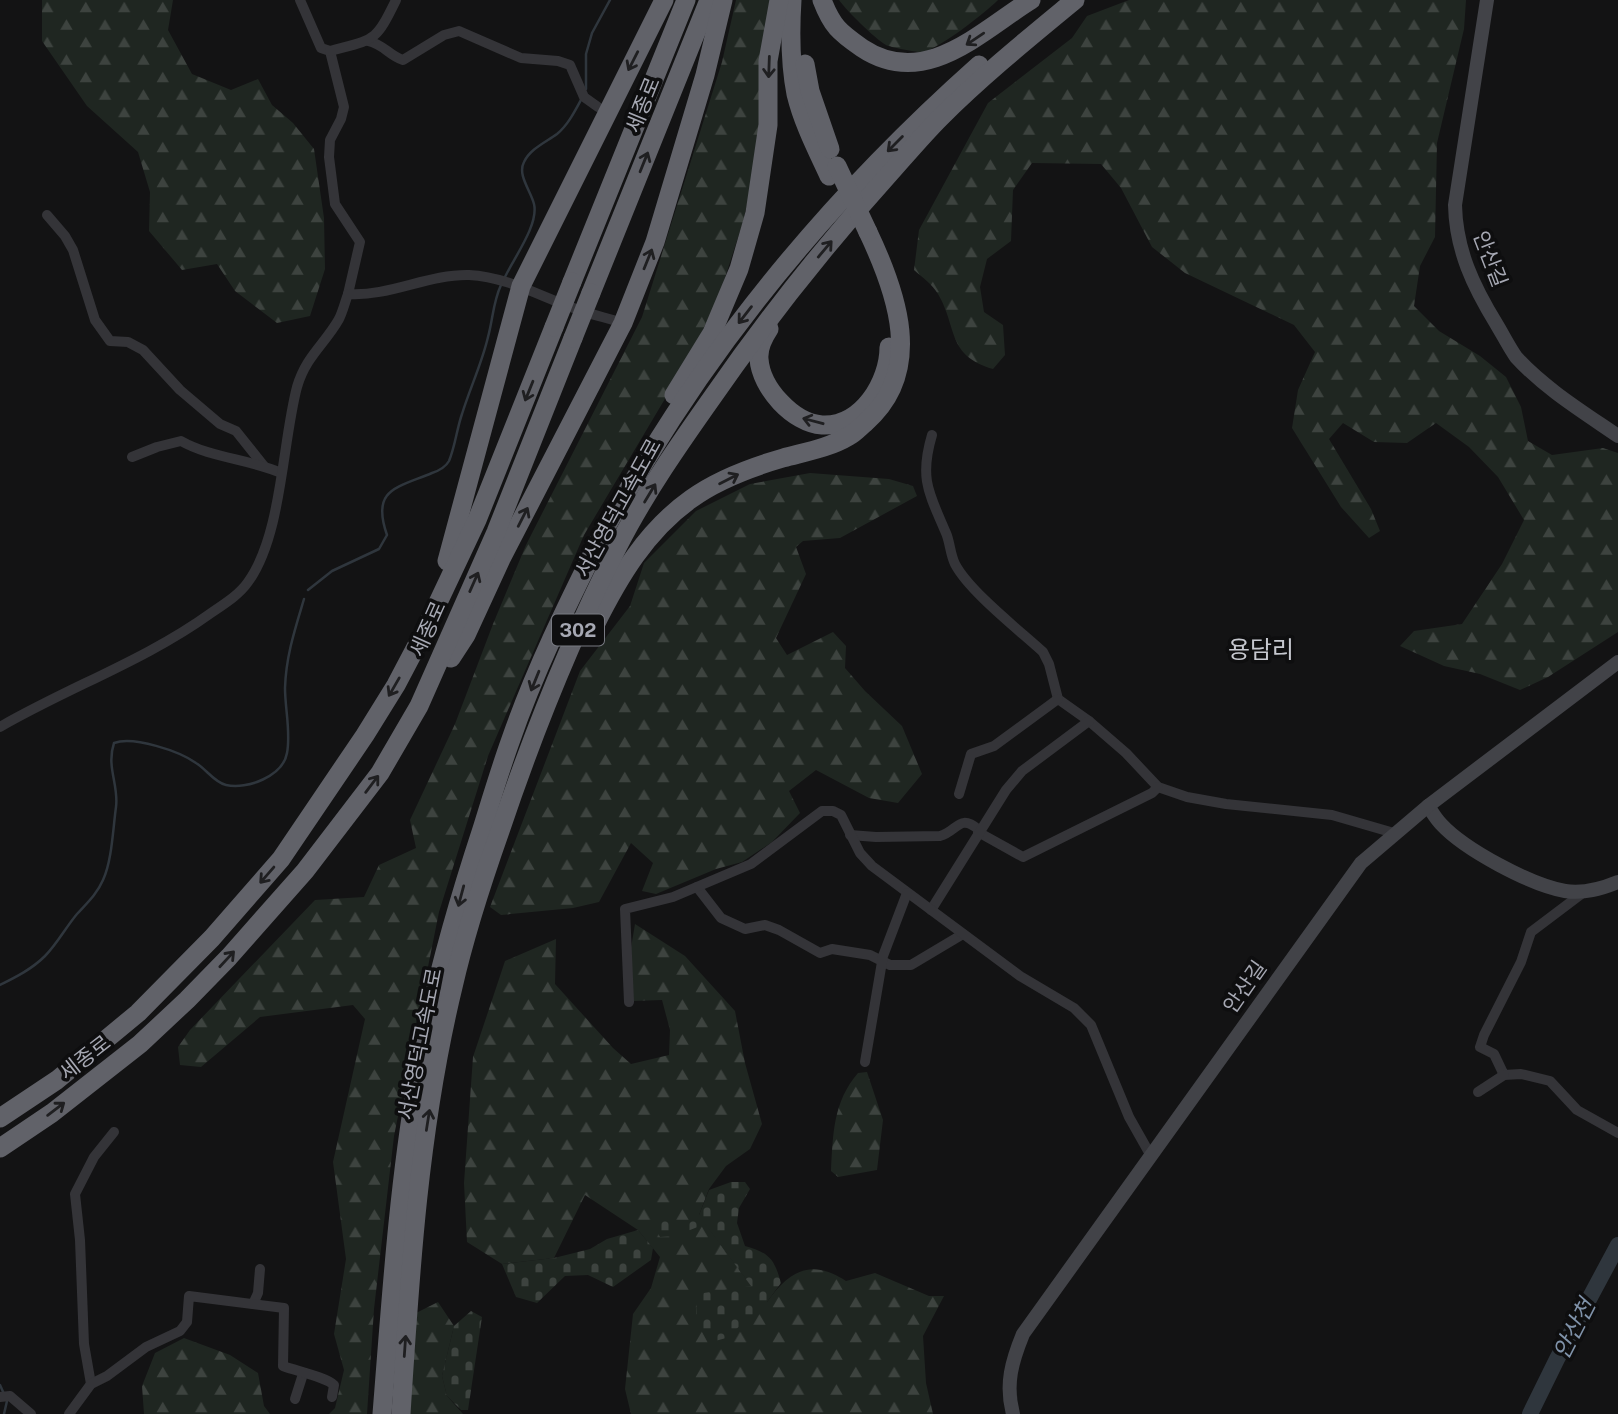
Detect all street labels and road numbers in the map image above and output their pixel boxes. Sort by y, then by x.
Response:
street label: 세종로 [620,73,665,136]
street label: 안산길 [1468,227,1513,290]
street label: 서산영덕고속도로 [569,434,666,581]
street label: 세종로 [404,597,451,660]
road number: 302 [552,614,604,646]
street label: 안산길 [1218,956,1271,1018]
street label: 서산영덕고속도로 [392,966,447,1122]
street label: 세종로 [54,1030,115,1085]

